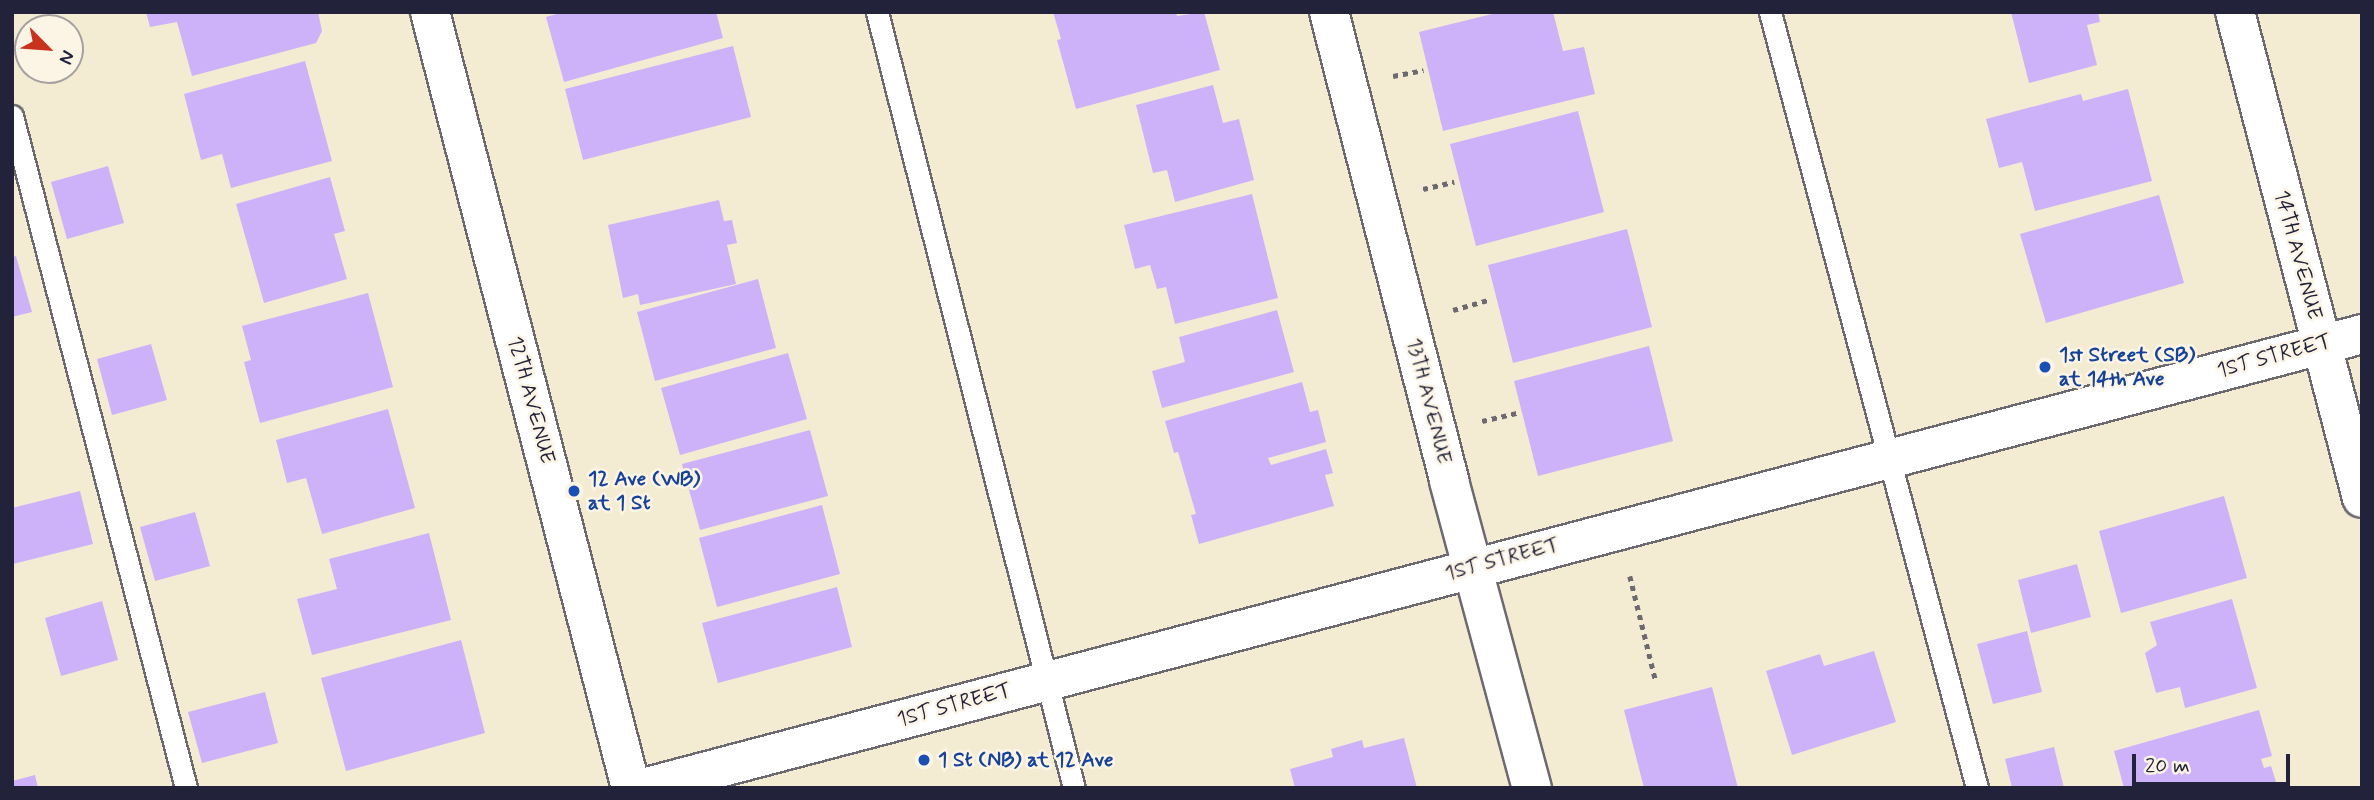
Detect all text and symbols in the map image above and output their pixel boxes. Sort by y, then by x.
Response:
north arrow [14,14,84,84]
text: N [53,46,81,68]
street label: 14TH AVENUE [2269,188,2327,322]
street label: 1ST STREET [2213,328,2335,384]
street label: 12TH AVENUE [502,334,560,466]
street label: 13TH AVENUE [1401,336,1457,466]
place label: 1st Street (SB) at 14th Ave [2059,342,2195,392]
marker: 1st Street (SB) at 14th Ave [2037,359,2053,375]
place label: 12 Ave (WB) at 1 St [588,466,700,516]
marker: 12 Ave (WB) at 1 St [566,483,582,499]
street label: 1ST STREET [1441,531,1563,587]
street label: 1ST STREET [893,677,1015,733]
scale bar [2136,740,2294,784]
place label: 1 St (NB) at 12 Ave [938,747,1113,773]
marker: 1 St (NB) at 12 Ave [916,752,932,768]
text: 20 m [2145,752,2190,780]

